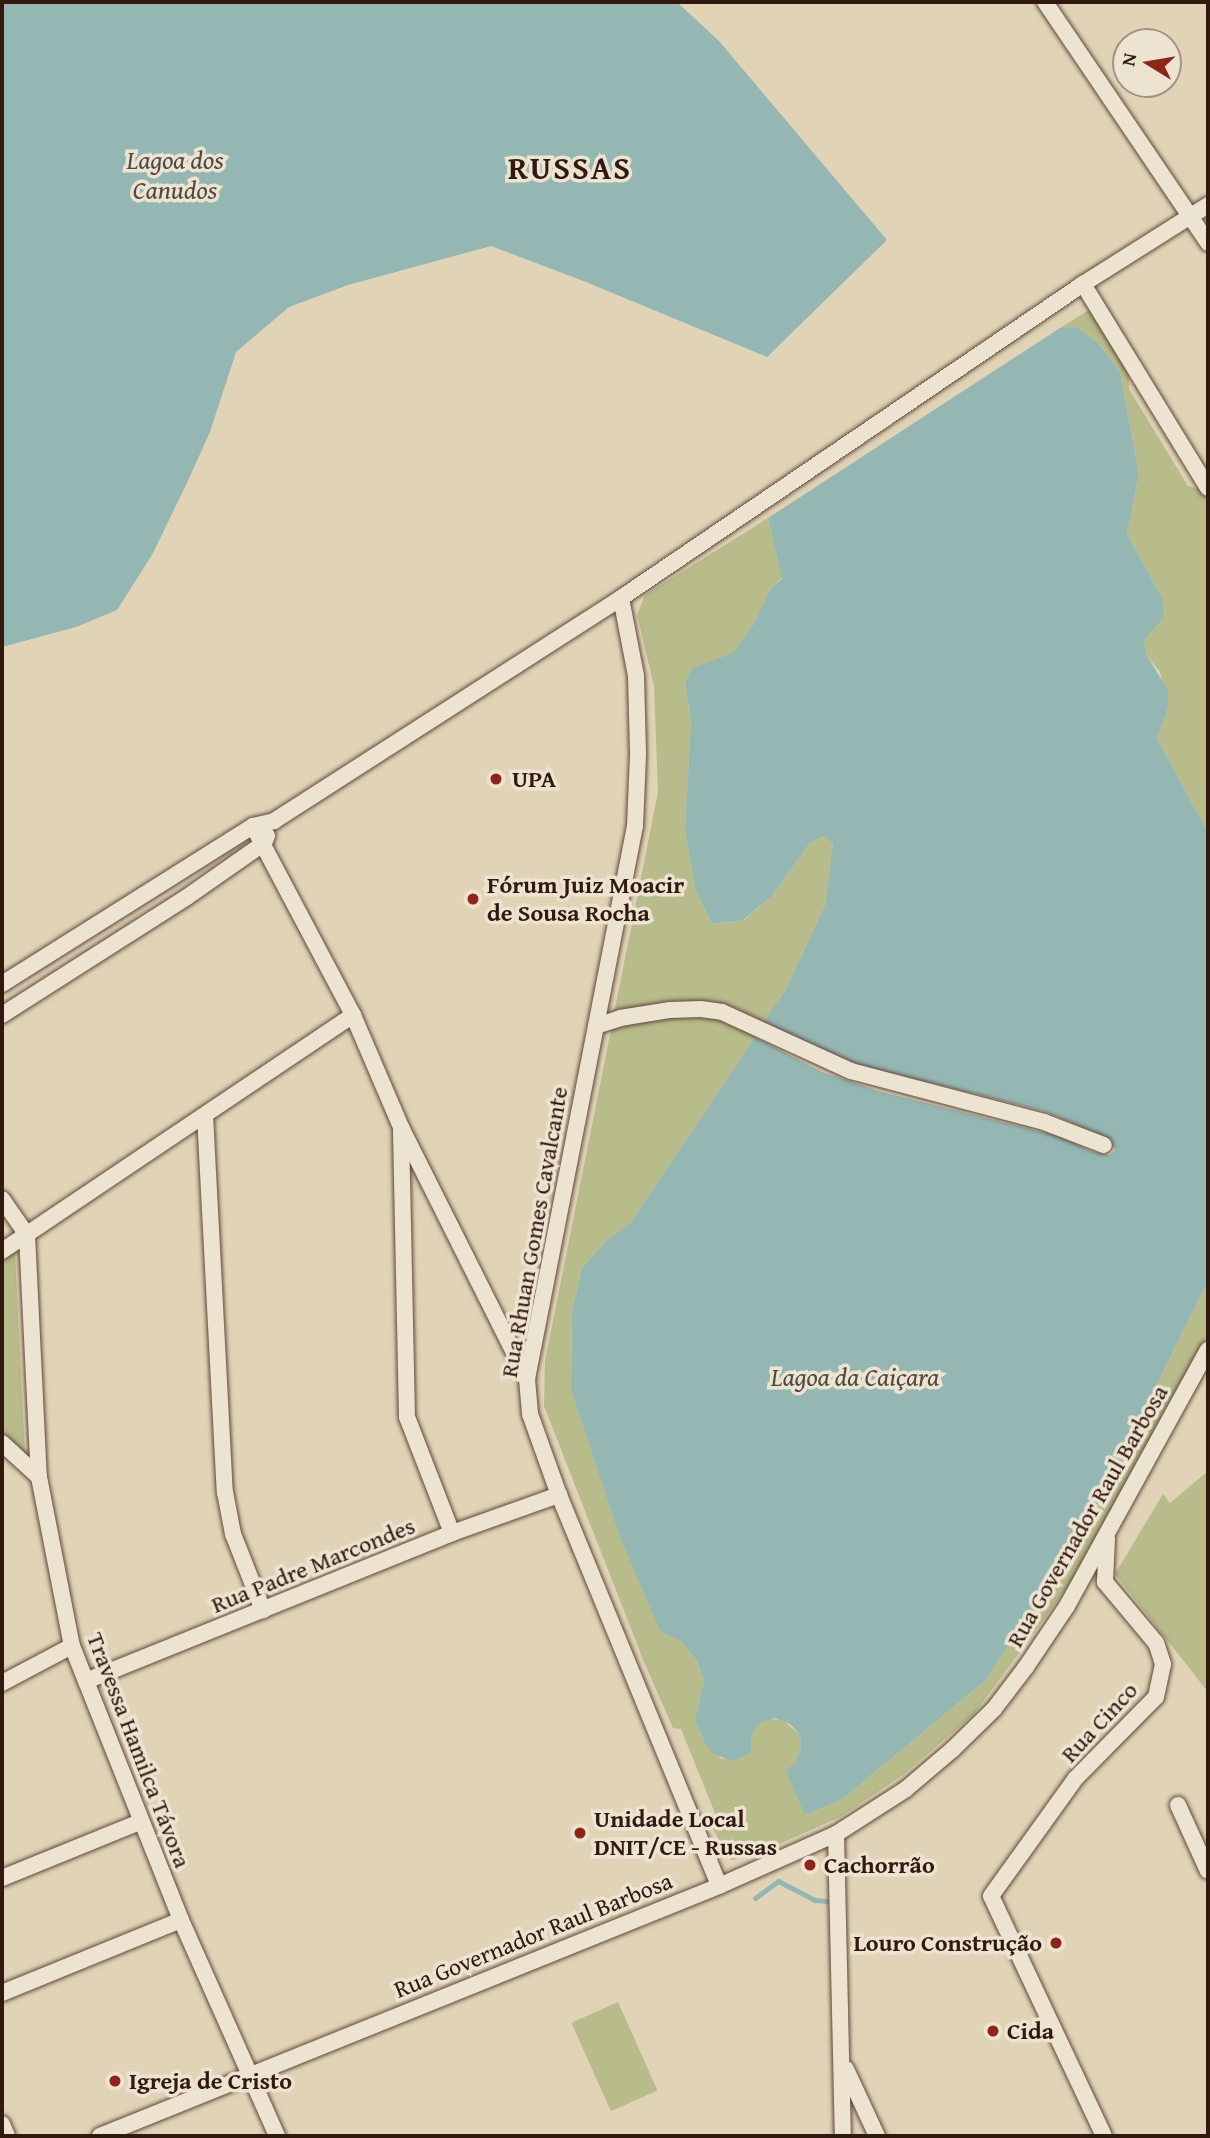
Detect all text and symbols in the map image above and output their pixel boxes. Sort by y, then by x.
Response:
north arrow [1112,28,1182,98]
text: N [1113,50,1143,68]
water label: Lagoa dos Canudos [126,144,224,206]
district label: RUSSAS [509,149,631,187]
place label: UPA [512,765,556,793]
marker: UPA [486,769,506,789]
place label: Fórum Juiz Moacir de Sousa Rocha [487,871,684,927]
marker: Fórum Juiz Moacir de Sousa Rocha [465,891,481,907]
street label: Rua Rhuan Gomes Cavalcante [494,1084,574,1380]
water label: Lagoa da Caiçara [771,1361,939,1393]
street label: Rua Governador Raul Barbosa [1000,1380,1174,1652]
street label: Rua Padre Marcondes [207,1511,419,1619]
street label: Travessa Hamilca Távora [81,1628,197,1872]
street label: Rua Cinco [1055,1676,1143,1768]
place label: Unidade Local DNIT/CE - Russas [594,1805,777,1861]
marker: Unidade Local DNIT/CE - Russas [572,1825,588,1841]
place label: Cachorrão [824,1851,935,1879]
marker: Cachorrão [802,1857,818,1873]
street label: Rua Governador Raul Barbosa [390,1866,676,2004]
place label: Louro Construção [853,1929,1042,1957]
marker: Louro Construção [1048,1935,1064,1951]
place label: Cida [1007,2017,1054,2045]
marker: Cida [985,2023,1001,2039]
place label: Igreja de Cristo [129,2067,292,2095]
marker: Igreja de Cristo [107,2073,123,2089]

